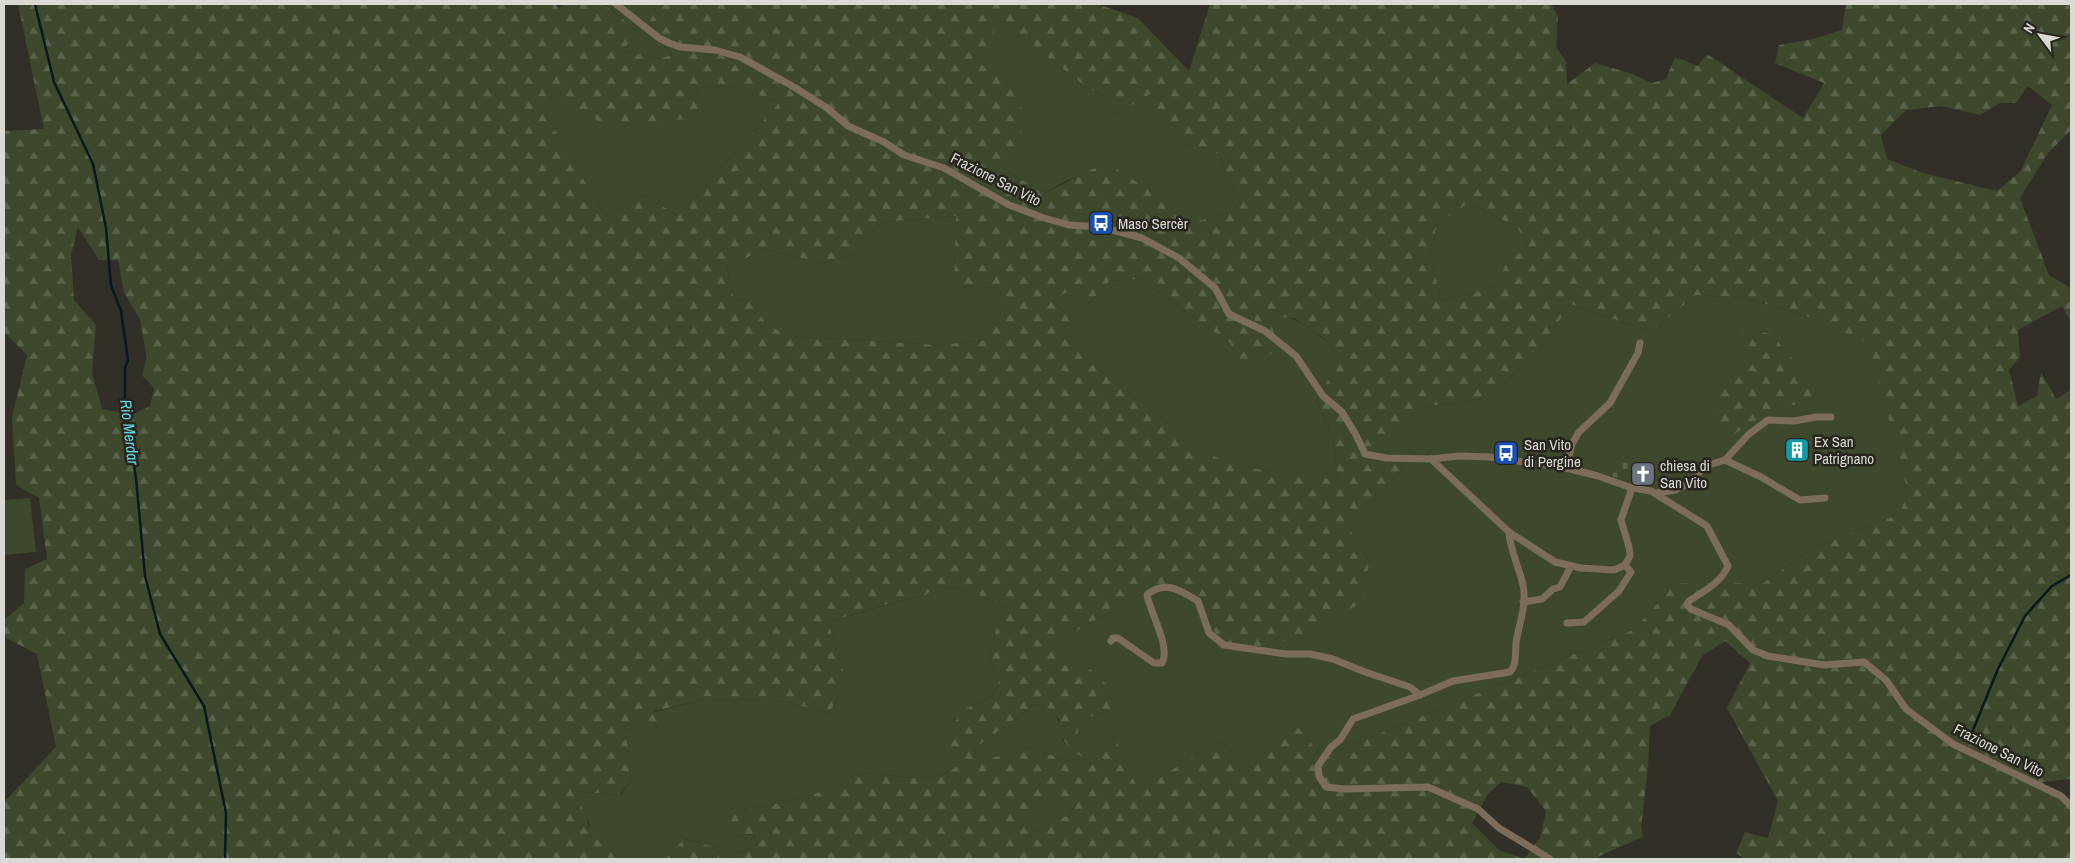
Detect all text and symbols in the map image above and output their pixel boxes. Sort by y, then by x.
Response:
north arrow [2015,10,2065,60]
text: N [2019,20,2039,36]
street label: Frazione San Vito [947,147,1045,211]
bus stop icon: Maso Sercèr [1088,210,1114,236]
place label: Maso Sercèr [1118,213,1188,234]
water label: Rio Merdar [115,398,145,467]
place label: Ex San Patrignano [1814,431,1874,469]
place label: San Vito di Pergine [1524,434,1581,472]
building icon: Ex San Patrignano [1784,437,1810,463]
bus stop icon: San Vito di Pergine [1493,440,1519,466]
place label: chiesa di San Vito [1660,455,1710,493]
church icon: chiesa di San Vito [1630,461,1656,487]
street label: Frazione San Vito [1950,718,2048,782]

